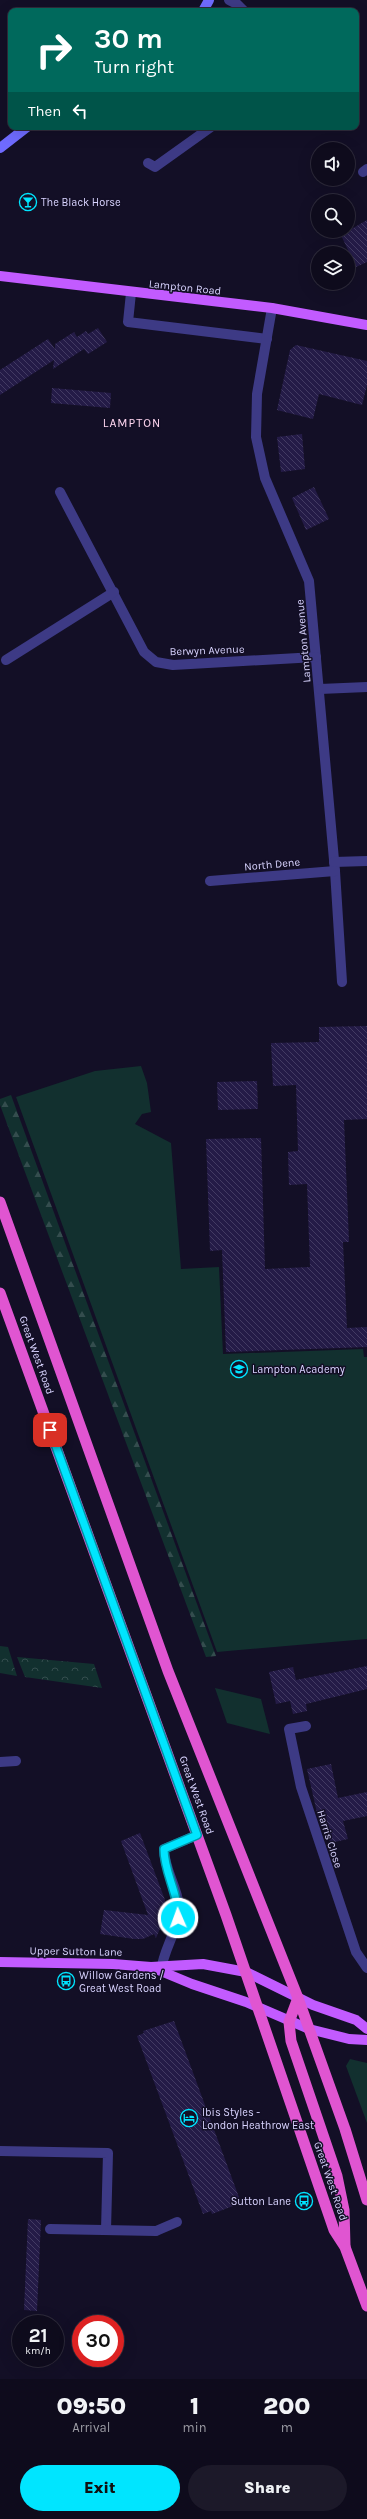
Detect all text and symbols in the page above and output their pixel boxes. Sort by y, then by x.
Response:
text: 30 m [94,22,163,55]
icon: right [28,24,80,76]
text: Turn right [94,56,174,78]
icon: left [69,100,91,122]
text: Then [28,102,61,120]
map controls [311,142,355,290]
button: sound [311,142,355,186]
bar icon: The Black Horse [18,192,38,212]
button: search [311,194,355,238]
place label: The Black Horse [41,196,121,209]
button: layers [311,246,355,290]
street label: Lampton Road [148,277,222,298]
district label: LAMPTON [103,416,161,430]
street label: Lampton Avenue [293,598,314,683]
street label: Berwyn Avenue [169,643,245,658]
street label: North Dene [244,856,301,873]
street label: Great West Road [16,1314,57,1396]
school or university icon: Lampton Academy [229,1359,249,1379]
place label: Lampton Academy [252,1363,345,1376]
pin [33,1413,67,1447]
icon: arrive [39,1419,61,1441]
street label: Great West Road [176,1754,217,1836]
street label: Harris Close [314,1808,345,1870]
position arrow [157,1897,199,1939]
street label: Upper Sutton Lane [30,1944,123,1959]
place label: Willow Gardens / Great West Road [79,1969,164,1995]
bus stop icon: Willow Gardens / Great West Road [56,1971,76,1991]
place label: Ibis Styles - London Heathrow East [202,2106,314,2132]
hotel icon: Ibis Styles - London Heathrow East [179,2108,199,2128]
street label: Great West Road [311,2140,350,2222]
bus stop icon: Sutton Lane [294,2191,314,2211]
place label: Sutton Lane [231,2195,291,2208]
speed limit sign: 30 [72,2315,124,2367]
text: 21 [28,2324,48,2347]
text: km/h [25,2345,51,2357]
text: 09:50 [57,2392,126,2420]
text: 1 [190,2392,199,2420]
text: 200 [263,2392,310,2420]
text: Arrival [72,2420,110,2435]
text: min [183,2420,206,2435]
text: m [281,2420,293,2435]
button: Exit [20,2465,180,2511]
button: Share [188,2465,347,2511]

